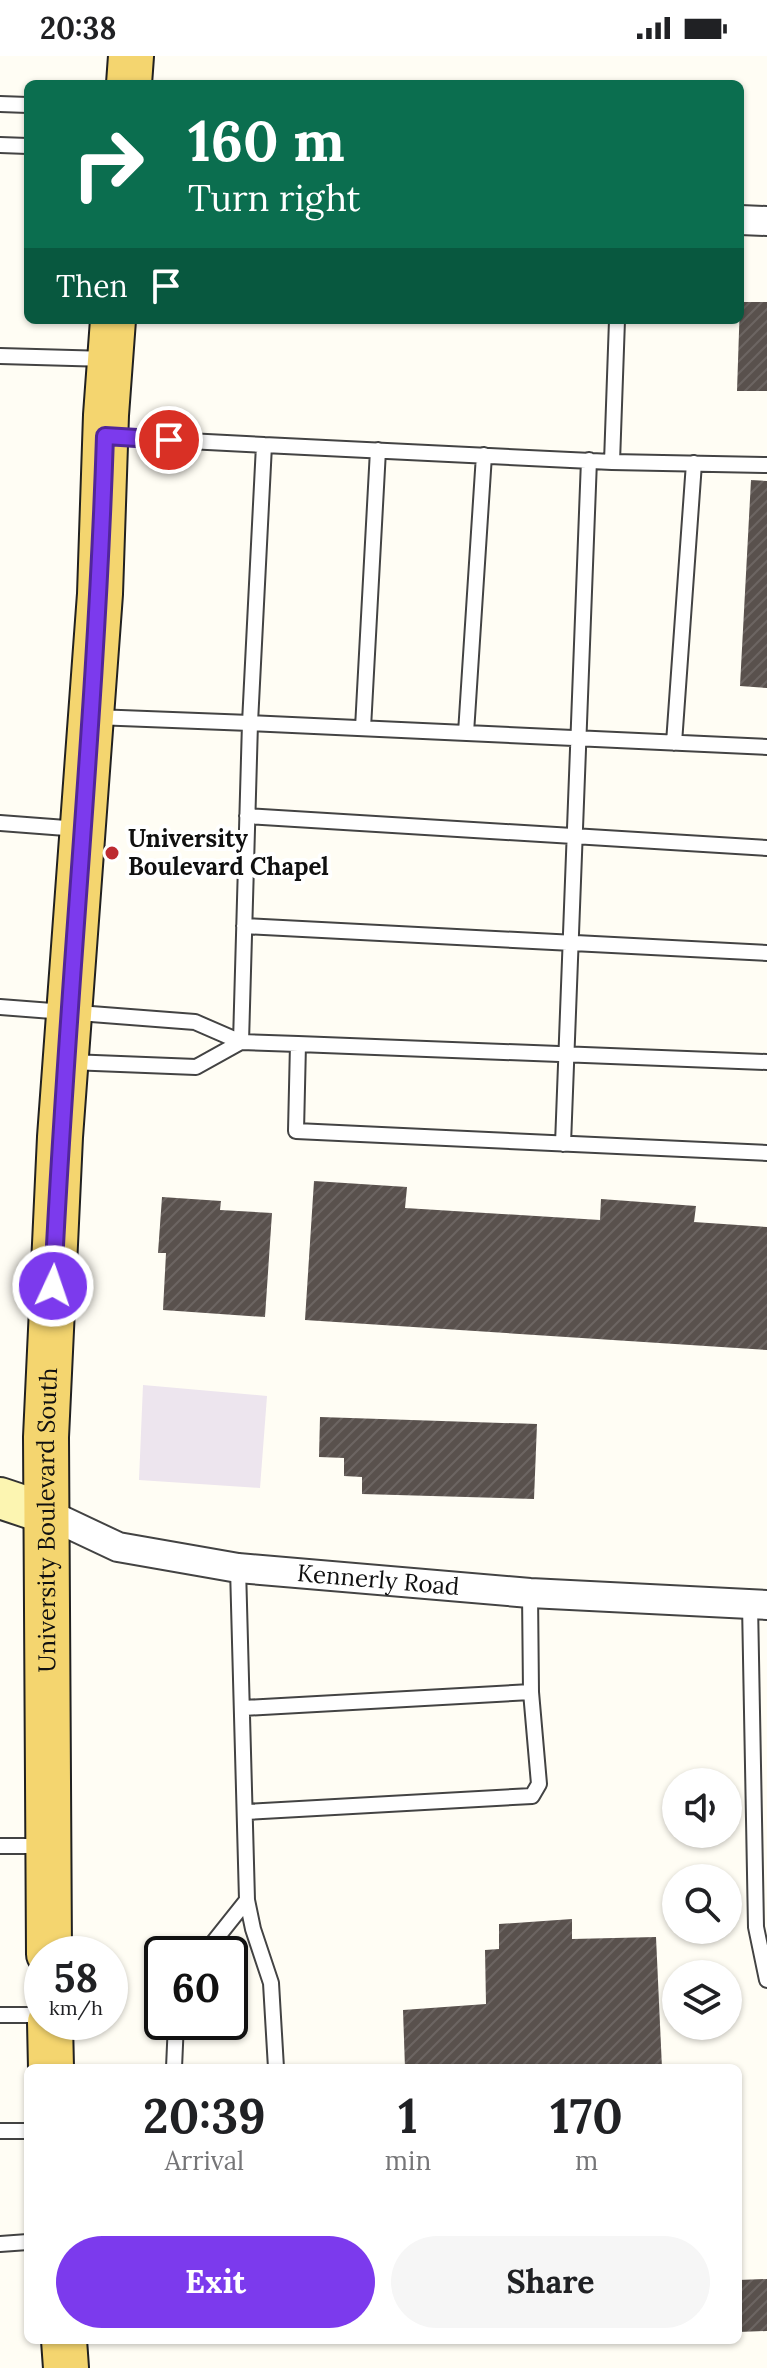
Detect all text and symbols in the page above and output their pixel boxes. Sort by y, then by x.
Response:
text: 20:38 [40,9,117,47]
text: 160 m [188,105,345,176]
icon: right [56,112,160,216]
text: Turn right [188,175,361,221]
icon: arrive [144,264,188,308]
text: Then [56,267,128,305]
pin [135,406,203,474]
icon: arrive [147,418,191,462]
place label: University Boulevard Chapel [128,823,329,882]
marker: University Boulevard Chapel [103,844,121,862]
position arrow [11,1244,95,1328]
street label: University Boulevard South [30,1367,64,1673]
street label: Kennerly Road [296,1557,461,1602]
map controls [662,1768,742,2040]
button: sound [662,1768,742,1848]
button: search [662,1864,742,1944]
speed limit sign: 60 [144,1936,248,2040]
text: 58 [54,1952,98,2003]
button: layers [662,1960,742,2040]
text: km/h [49,1995,103,2020]
text: 20:39 [143,2085,266,2146]
text: 1 [398,2085,418,2146]
text: 170 [550,2085,623,2146]
text: Arrival [165,2144,244,2177]
text: min [385,2144,431,2177]
text: m [575,2144,598,2177]
button: Exit [56,2236,375,2328]
button: Share [391,2236,710,2328]

